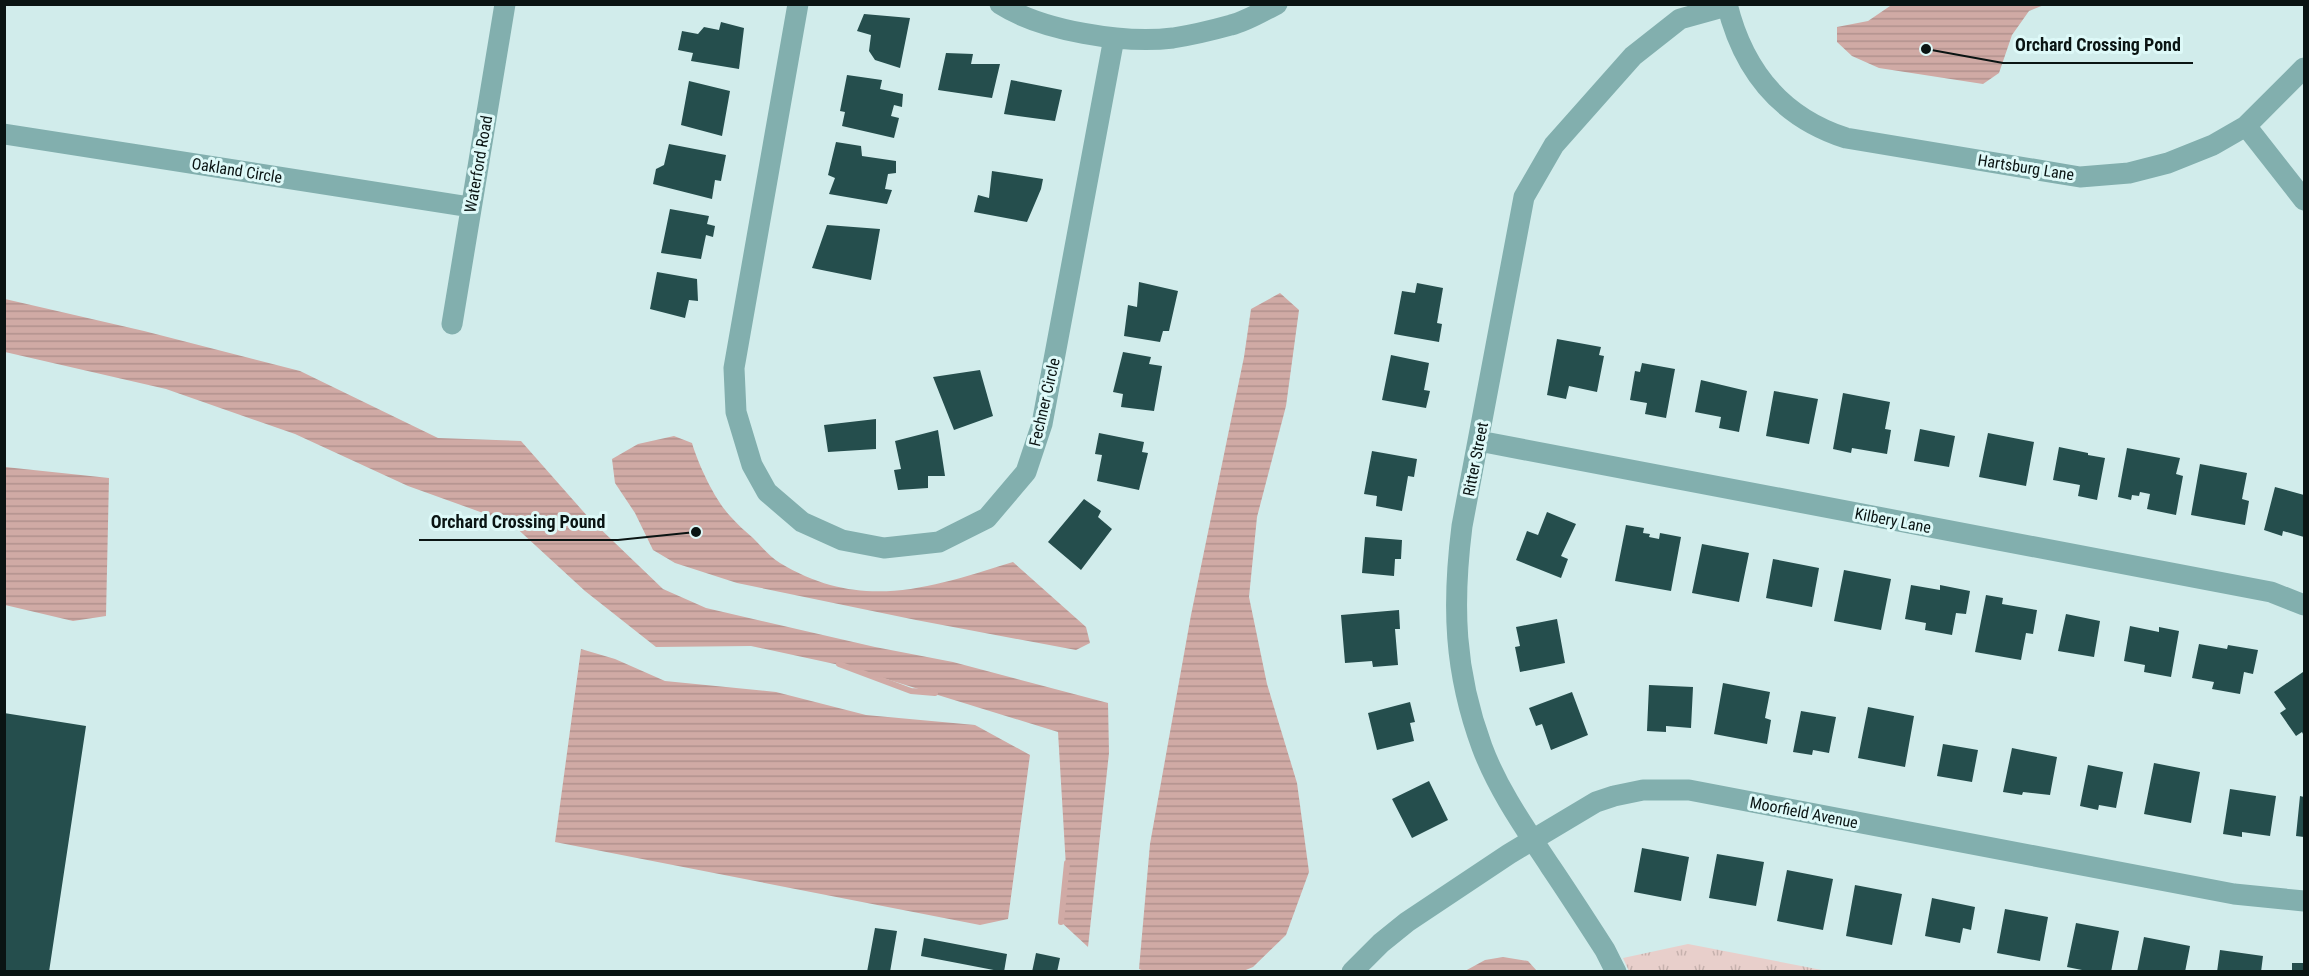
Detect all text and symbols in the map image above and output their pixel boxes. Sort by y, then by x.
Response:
callout: Orchard Crossing Pond [2003,27,2193,63]
text: Orchard Crossing Pond [2015,34,2181,55]
street label: Waterford Road [461,114,496,214]
street label: Hartsburg Lane [1976,150,2075,184]
street label: Oakland Circle [190,154,283,187]
street label: Fechner Circle [1025,356,1064,448]
street label: Ritter Street [1459,420,1492,498]
callout: Orchard Crossing Pound [419,504,618,540]
street label: Kilbery Lane [1853,504,1933,537]
text: Orchard Crossing Pound [431,511,605,532]
street label: Moorfield Avenue [1748,793,1860,832]

